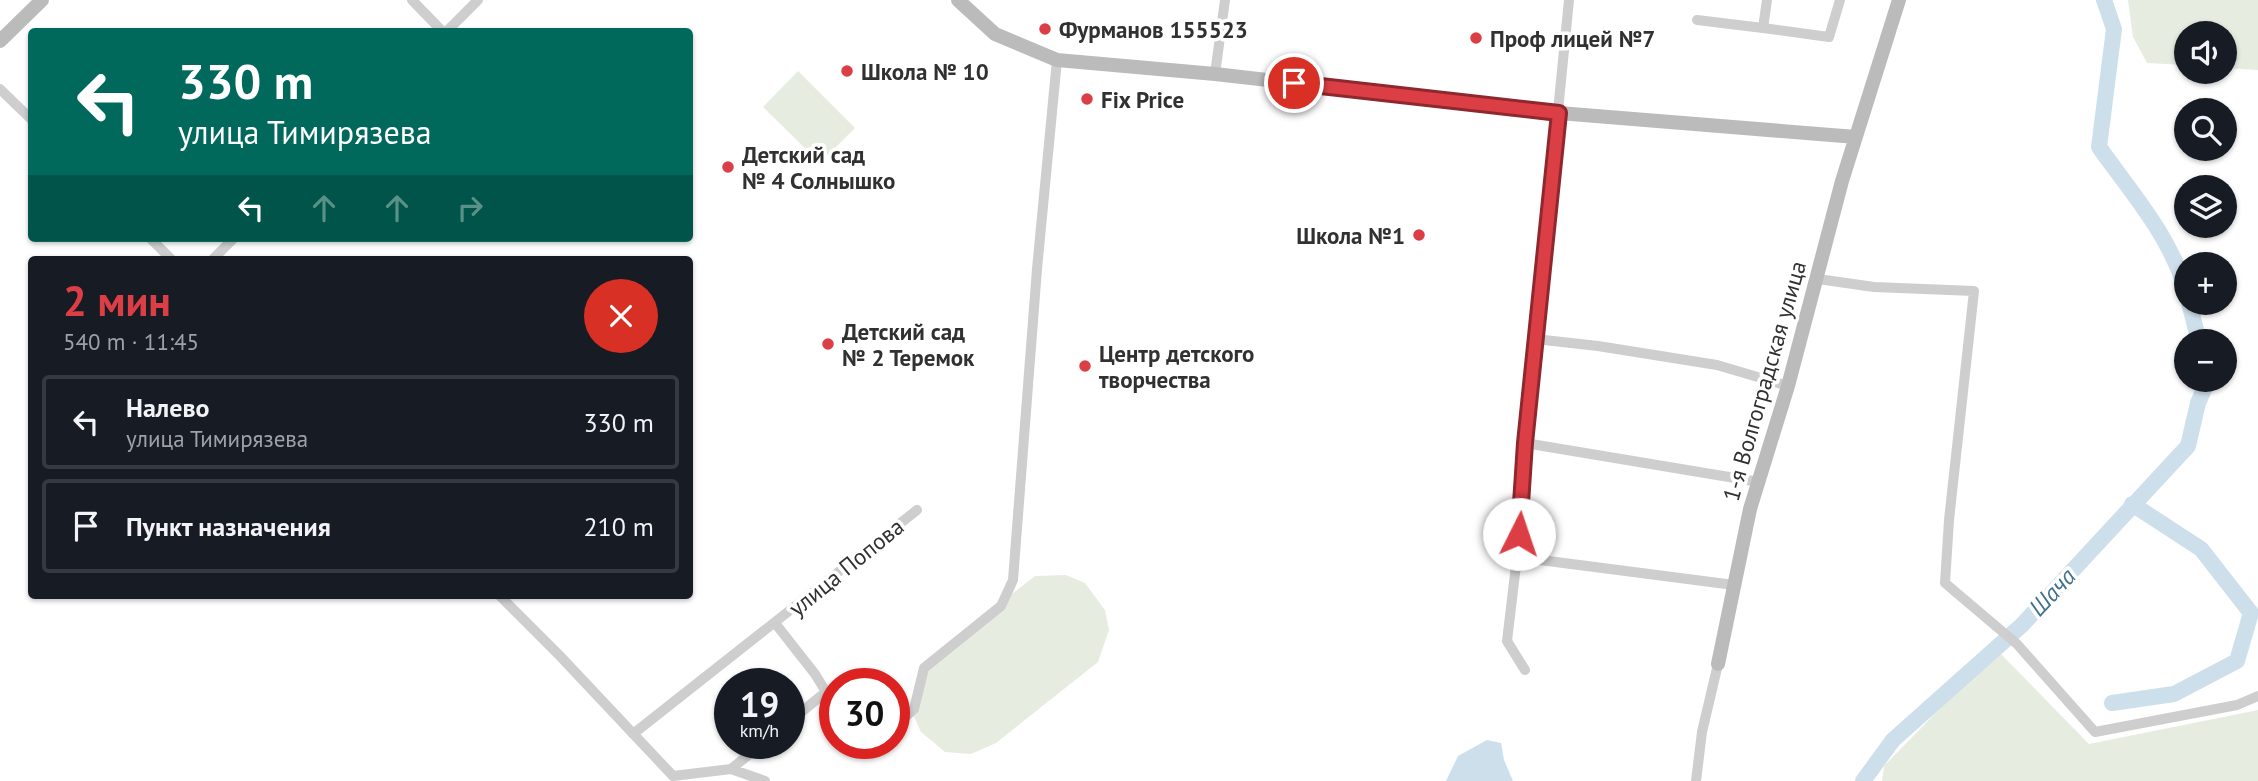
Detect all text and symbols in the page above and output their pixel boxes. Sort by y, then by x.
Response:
place label: Фурманов 155523 [1059,15,1248,44]
marker: Фурманов 155523 [1037,21,1053,37]
map controls [2174,21,2237,392]
button: sound [2174,21,2237,84]
place label: Проф лицей №7 [1490,24,1655,53]
marker: Проф лицей №7 [1468,30,1484,46]
text: 330 m [178,49,313,113]
pin [1264,53,1324,113]
icon: left [63,56,154,147]
place label: Школа № 10 [861,57,989,86]
marker: Школа № 10 [839,63,855,79]
icon: arrive [1275,64,1313,102]
place label: Fix Price [1101,85,1184,114]
marker: Fix Price [1079,91,1095,107]
button: search [2174,98,2237,161]
text: улица Тимирязева [178,111,432,153]
place label: Детский сад № 4 Солнышко [742,140,895,195]
marker: Детский сад № 4 Солнышко [720,159,736,175]
button: layers [2174,175,2237,238]
icon: left [232,189,270,227]
icon: ahead [305,189,343,227]
icon: ahead [378,189,416,227]
icon: right [451,189,489,227]
place label: Школа №1 [1296,221,1405,250]
marker: Школа №1 [1411,227,1427,243]
button: + [2174,252,2237,315]
street label: 1-я Волгоградская улица [1716,257,1812,505]
text: 2 мин [63,273,171,328]
button: close [584,279,658,353]
place label: Детский сад № 2 Теремок [842,317,975,372]
text: 540 m · 11:45 [63,327,199,356]
button: − [2174,329,2237,392]
marker: Детский сад № 2 Теремок [820,336,836,352]
place label: Центр детского творчества [1099,339,1254,394]
marker: Центр детского творчества [1077,358,1093,374]
text: Налево [126,391,210,424]
icon: left [67,403,105,441]
text: 330 m [583,406,654,439]
text: улица Тимирязева [126,424,308,453]
position arrow [1482,497,1556,571]
icon: arrive [67,507,105,545]
text: Пункт назначения [126,510,331,543]
text: 210 m [583,510,654,543]
street label: улица Попова [783,512,909,622]
water label: Шача [2022,561,2082,623]
speed limit sign: 30 [819,668,910,759]
text: 19 [740,681,779,727]
text: km/h [740,719,779,742]

